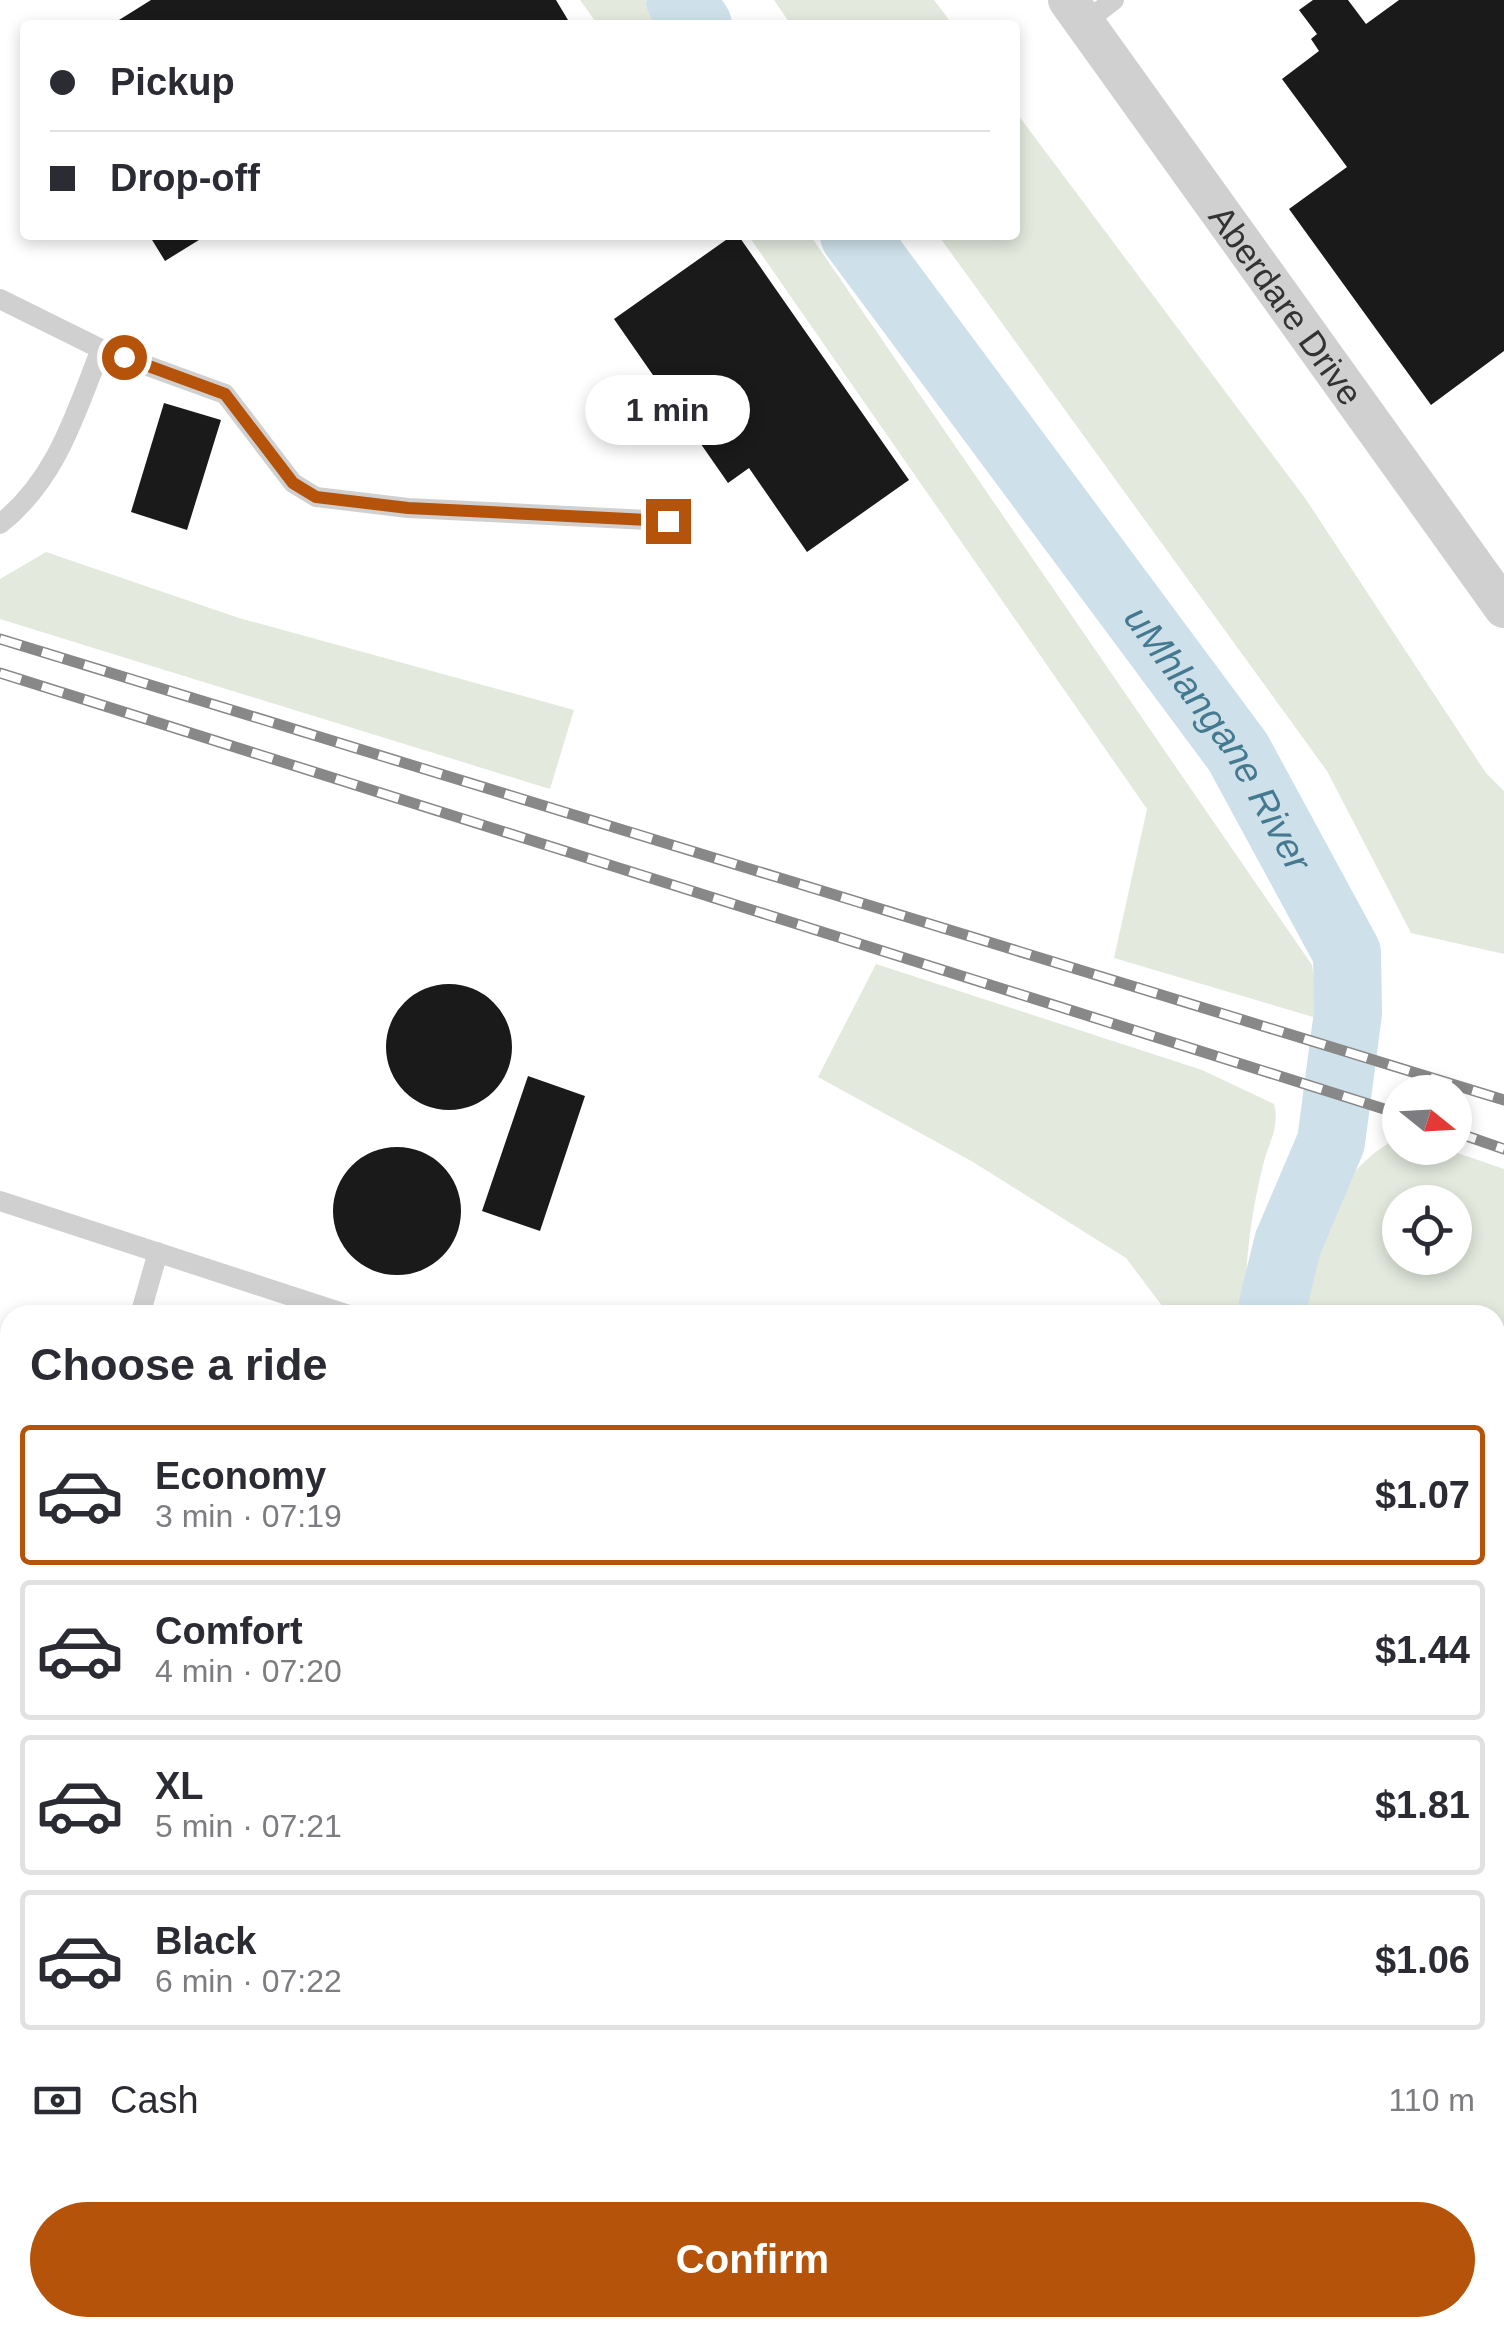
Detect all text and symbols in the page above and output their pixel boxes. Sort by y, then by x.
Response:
text: Pickup [110,61,235,103]
text: Drop-off [110,157,260,199]
street label: Aberdare Drive [1202,198,1371,412]
route start [102,335,147,380]
callout: 1 min [586,376,750,446]
text: 1 min [626,392,709,428]
route end [646,499,691,544]
water label: uMhlangane River [1116,598,1320,879]
north arrow [1382,1075,1472,1165]
map controls [1382,1075,1472,1275]
button: locate [1382,1185,1472,1275]
text: Choose a ride [30,1339,328,1390]
icon: car [35,1450,125,1540]
text: Economy [155,1455,326,1497]
text: $1.07 [1375,1474,1470,1516]
text: 3 min · 07:19 [155,1498,342,1534]
icon: car [35,1605,125,1695]
text: Comfort [155,1610,303,1652]
text: $1.44 [1375,1629,1470,1671]
text: 4 min · 07:20 [155,1653,342,1689]
icon: car [35,1760,125,1850]
text: XL [155,1765,204,1807]
text: $1.81 [1375,1784,1470,1826]
text: 5 min · 07:21 [155,1808,342,1844]
icon: car [35,1915,125,2005]
text: Black [155,1920,256,1962]
text: $1.06 [1375,1939,1470,1981]
text: 6 min · 07:22 [155,1963,342,1999]
icon: cash [30,2073,85,2128]
text: Cash [110,2079,199,2121]
text: 110 m [1388,2082,1475,2118]
button: Confirm [30,2202,1475,2317]

